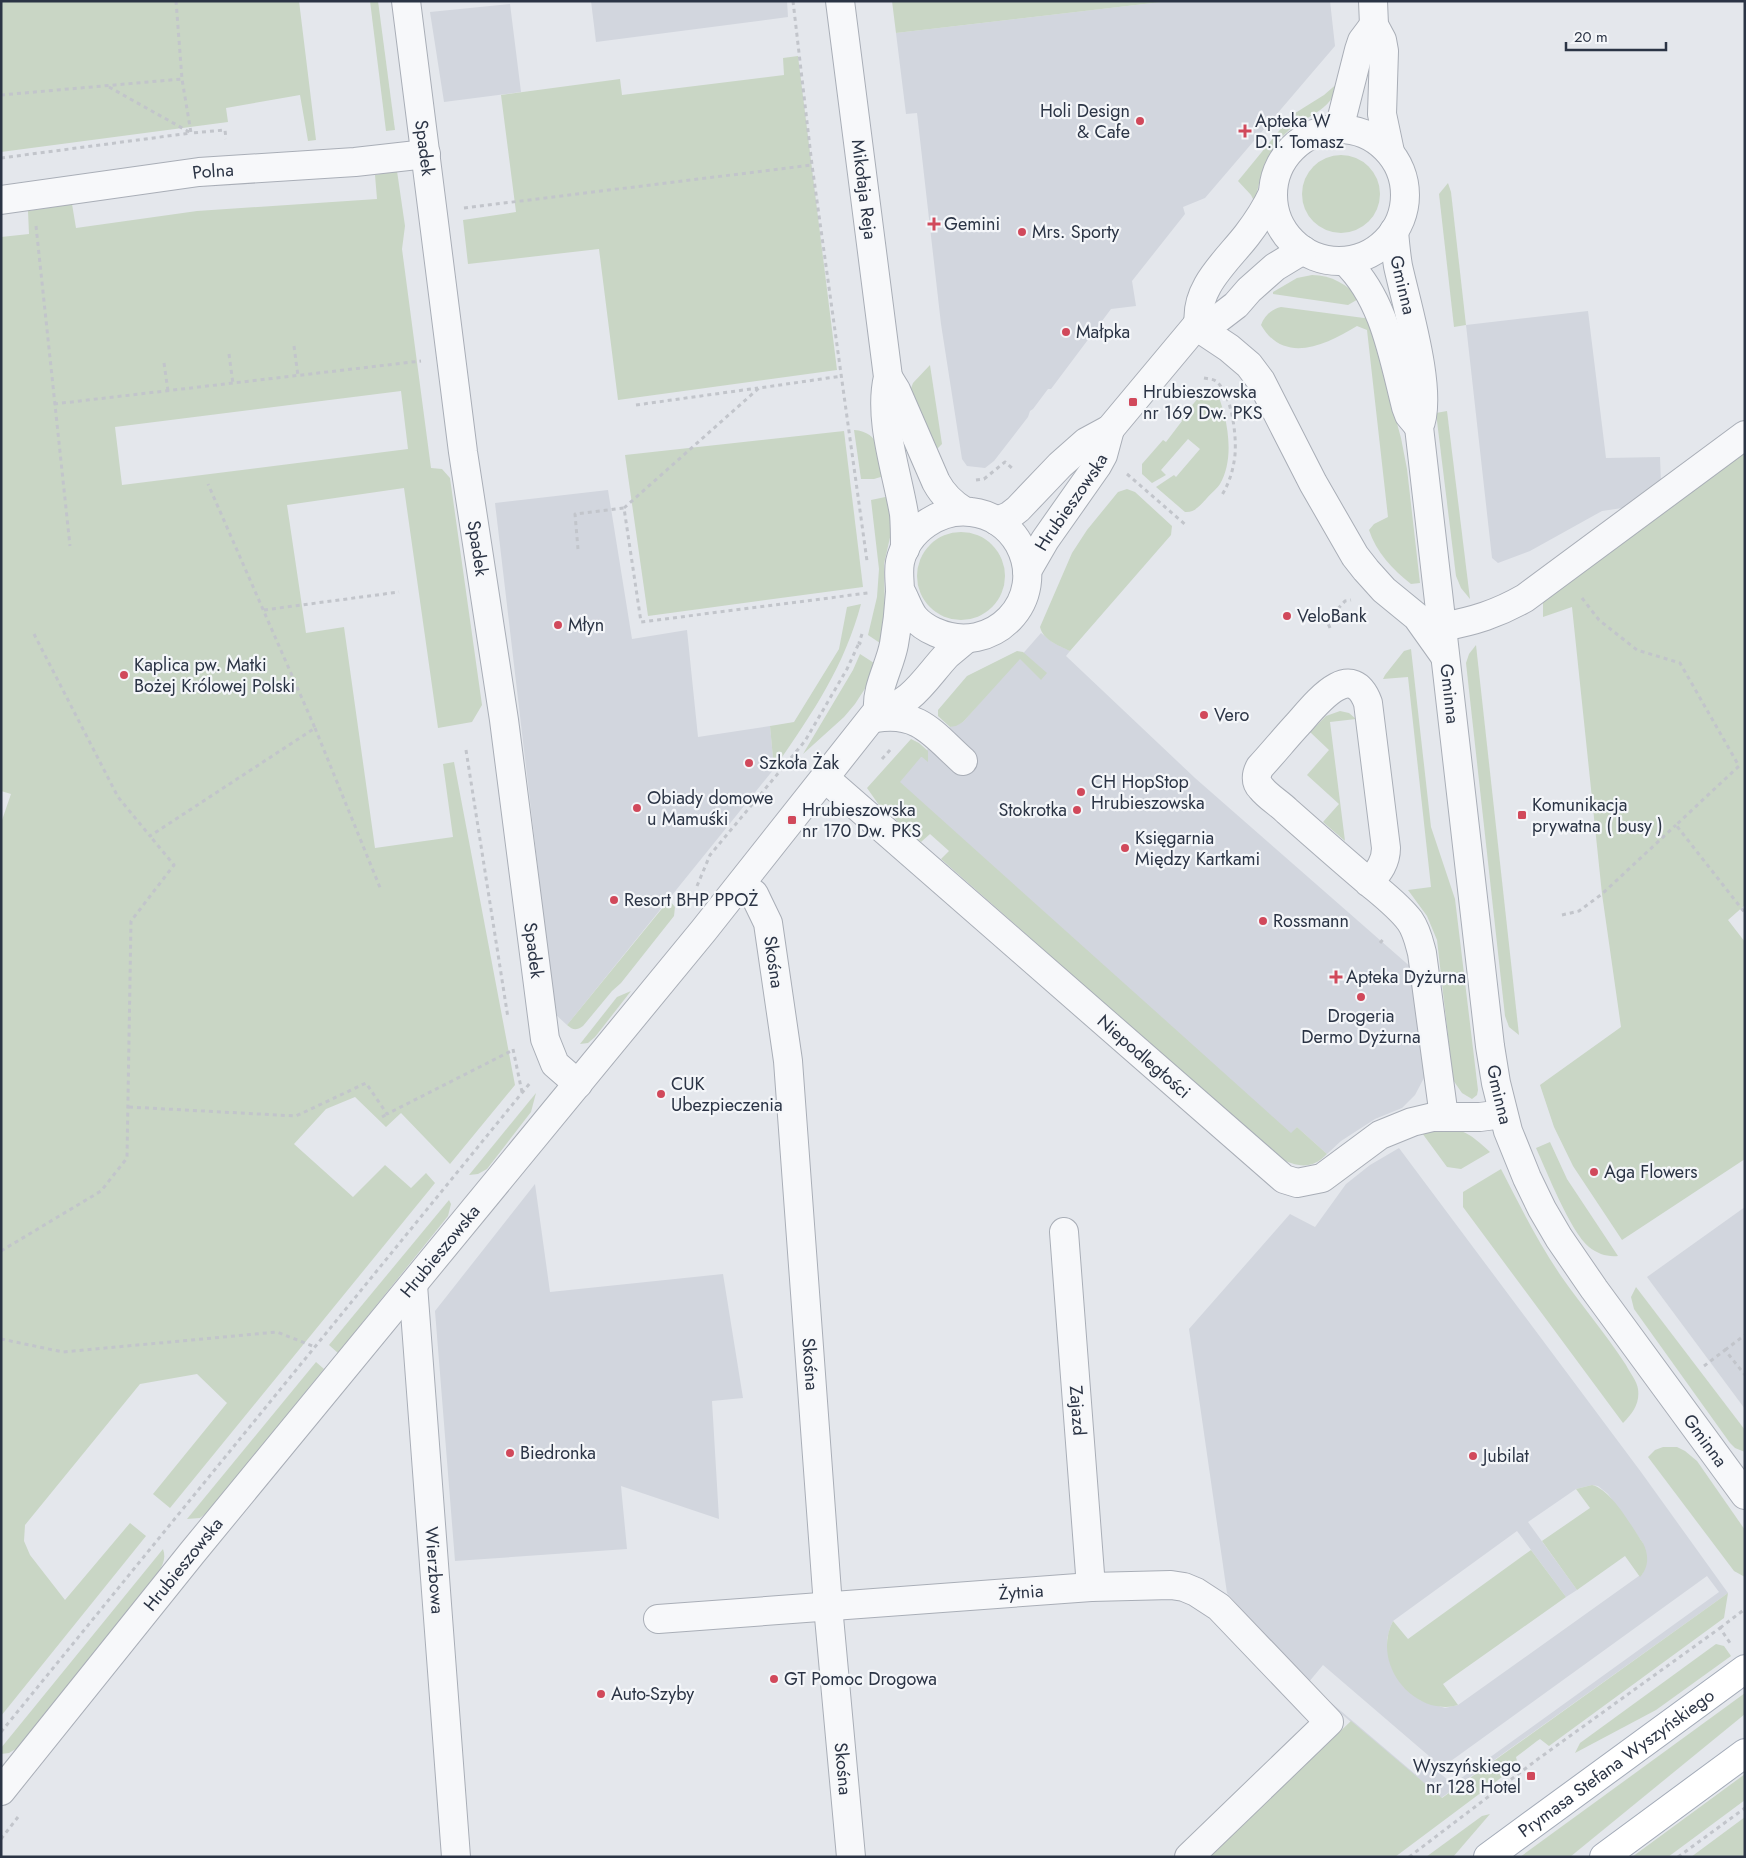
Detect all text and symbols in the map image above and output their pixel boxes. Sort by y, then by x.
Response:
scale bar [1566,20,1666,52]
text: 20 m [1574,26,1608,48]
place label: Holi Design & Cafe [1040,98,1130,145]
place label: Apteka W D.T. Tomasz [1255,108,1345,155]
marker: Holi Design & Cafe [1134,115,1146,127]
street label: Spadek [408,118,441,177]
marker: Apteka W D.T. Tomasz [1239,125,1251,137]
street label: Mikołaja Reja [845,138,883,241]
street label: Polna [191,157,235,186]
place label: Gemini [944,211,1000,237]
marker: Gemini [928,218,940,230]
place label: Mrs. Sporty [1032,219,1119,245]
marker: Mrs. Sporty [1016,226,1028,238]
street label: Gminna [1384,254,1422,317]
place label: Małpka [1076,319,1130,345]
marker: Małpka [1060,326,1072,338]
place label: Hrubieszowska nr 169 Dw. PKS [1143,379,1263,426]
marker: Hrubieszowska nr 169 Dw. PKS [1127,396,1139,408]
street label: Hrubieszowska [1028,449,1114,556]
street label: Spadek [461,519,495,578]
place label: VeloBank [1297,603,1367,629]
marker: VeloBank [1281,610,1293,622]
place label: Młyn [568,612,604,638]
marker: Młyn [552,619,564,631]
place label: Kaplica pw. Matki Bożej Królowej Polski [134,652,295,699]
street label: Gminna [1433,662,1466,725]
marker: Kaplica pw. Matki Bożej Królowej Polski [118,669,130,681]
place label: Vero [1214,702,1250,728]
marker: Vero [1198,709,1210,721]
place label: Szkoła Żak [759,750,839,776]
marker: Szkoła Żak [743,757,755,769]
place label: CH HopStop Hrubieszowska [1091,769,1205,816]
place label: Obiady domowe u Mamuśki [647,785,773,832]
marker: CH HopStop Hrubieszowska [1075,786,1087,798]
place label: Komunikacja prywatna ( busy ) [1532,792,1663,839]
place label: Hrubieszowska nr 170 Dw. PKS [802,797,921,844]
place label: Stokrotka [998,797,1067,823]
marker: Obiady domowe u Mamuśki [631,802,643,814]
marker: Stokrotka [1071,804,1083,816]
marker: Komunikacja prywatna ( busy ) [1516,809,1528,821]
marker: Hrubieszowska nr 170 Dw. PKS [786,814,798,826]
place label: Księgarnia Między Kartkami [1135,825,1260,872]
marker: Księgarnia Między Kartkami [1119,842,1131,854]
place label: Resort BHP PPOŻ [624,887,758,913]
marker: Resort BHP PPOŻ [608,894,620,906]
place label: Rossmann [1273,908,1349,934]
marker: Rossmann [1257,915,1269,927]
street label: Spadek [517,921,550,980]
street label: Skośna [757,934,790,990]
place label: Apteka Dyżurna [1346,964,1466,990]
marker: Apteka Dyżurna [1330,971,1342,983]
marker: Drogeria Dermo Dyżurna [1355,991,1367,1003]
place label: Drogeria Dermo Dyżurna [1301,1003,1421,1050]
street label: Niepodległości [1091,1008,1196,1105]
street label: Gminna [1480,1063,1519,1127]
place label: CUK Ubezpieczenia [671,1071,783,1118]
marker: CUK Ubezpieczenia [655,1088,667,1100]
place label: Aga Flowers [1604,1159,1698,1185]
marker: Aga Flowers [1588,1166,1600,1178]
street label: Hrubieszowska [394,1199,486,1303]
street label: Skośna [795,1337,825,1391]
street label: Zajazd [1063,1384,1092,1436]
street label: Gminna [1677,1409,1733,1473]
place label: Biedronka [520,1440,596,1466]
place label: Jubilat [1481,1443,1530,1469]
marker: Biedronka [504,1447,516,1459]
marker: Jubilat [1467,1450,1479,1462]
street label: Hrubieszowska [137,1512,229,1617]
street label: Wierzbowa [418,1526,451,1615]
street label: Żytnia [998,1578,1044,1607]
place label: GT Pomoc Drogowa [784,1666,937,1692]
marker: GT Pomoc Drogowa [768,1673,780,1685]
place label: Auto-Szyby [611,1681,694,1707]
street label: Prymasa Stefana Wyszyńskiego [1513,1682,1720,1844]
marker: Auto-Szyby [595,1688,607,1700]
street label: Skośna [828,1741,858,1796]
place label: Wyszyńskiego nr 128 Hotel [1413,1753,1521,1800]
marker: Wyszyńskiego nr 128 Hotel [1525,1770,1537,1782]

